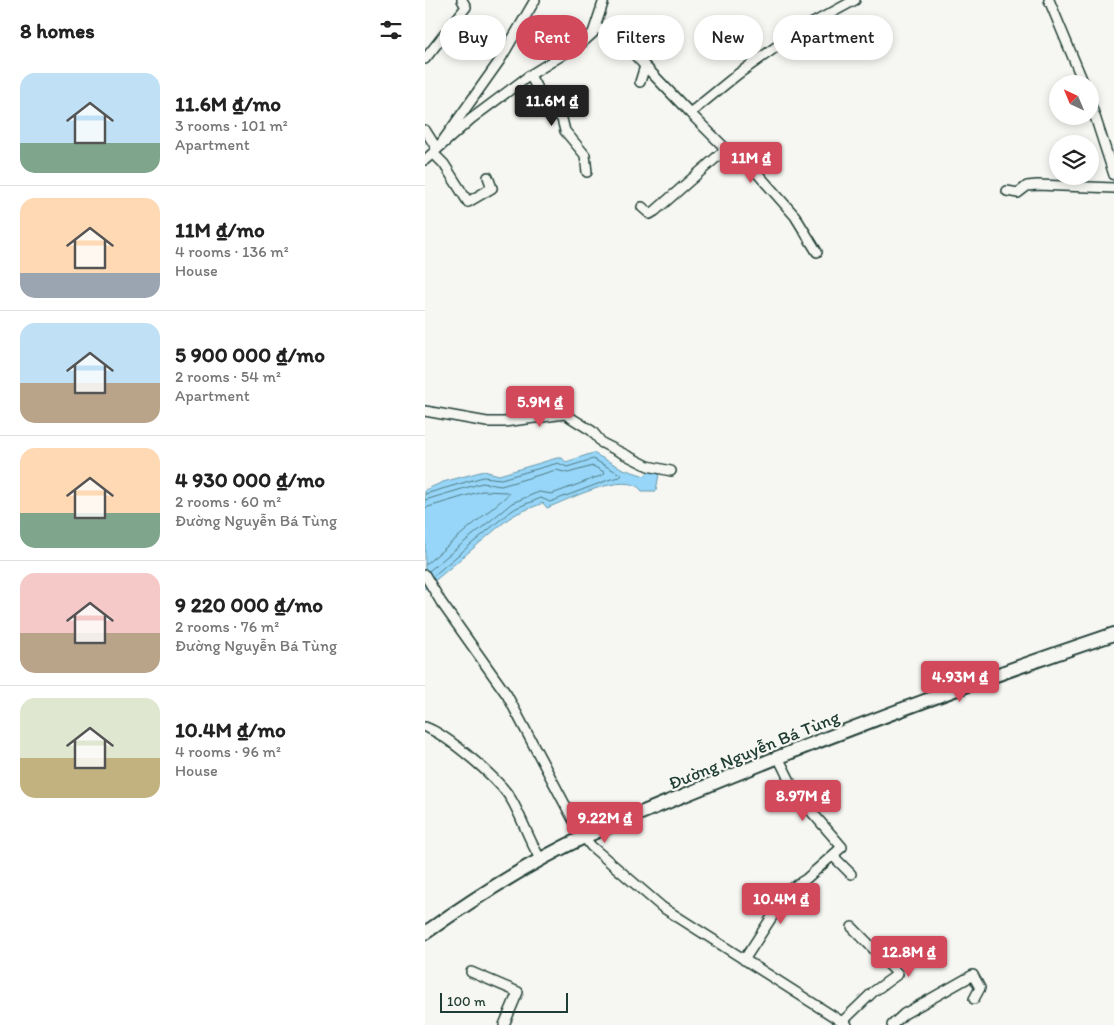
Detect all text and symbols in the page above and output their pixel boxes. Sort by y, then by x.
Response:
chip: Buy [440,15,506,60]
chip: Rent [516,15,588,60]
chip: Filters [598,15,684,60]
chip: New [694,15,763,60]
chip: Apartment [773,15,893,60]
icon: filters [377,16,405,44]
text: 8 homes [20,18,95,43]
north arrow [1049,75,1099,125]
map controls [1049,75,1099,185]
pin: 11.6M ₫ [506,84,598,127]
text: 11.6M ₫/mo [175,91,281,116]
text: 11.6M ₫ [526,91,578,110]
icon: home [60,93,120,153]
text: 3 rooms · 101 m² [175,116,288,135]
text: Apartment [175,135,250,154]
button: layers [1049,135,1099,185]
pin: 11M ₫ [716,142,786,184]
text: 11M ₫ [731,148,771,167]
text: 11M ₫/mo [175,217,265,242]
icon: home [60,218,120,278]
text: 4 rooms · 136 m² [175,242,289,261]
text: House [175,261,218,280]
text: 5 900 000 ₫/mo [175,342,325,367]
icon: home [60,343,120,403]
text: 2 rooms · 54 m² [175,367,281,386]
text: Apartment [175,386,250,405]
pin: 5.9M ₫ [499,386,581,428]
text: 5.9M ₫ [517,392,563,411]
text: 4 930 000 ₫/mo [175,467,325,492]
icon: home [60,468,120,528]
text: 2 rooms · 60 m² [175,492,281,511]
text: Đường Nguyễn Bá Tùng [175,511,337,530]
text: 9 220 000 ₫/mo [175,592,323,617]
icon: home [60,593,120,653]
text: 2 rooms · 76 m² [175,617,279,636]
text: Đường Nguyễn Bá Tùng [175,636,337,655]
pin: 4.93M ₫ [914,660,1006,703]
text: 4.93M ₫ [932,667,988,686]
street label: Đường Nguyễn Bá Tùng [665,705,843,794]
text: 10.4M ₫/mo [175,717,286,742]
icon: home [60,718,120,778]
text: 4 rooms · 96 m² [175,742,281,761]
text: House [175,761,218,780]
pin: 8.97M ₫ [757,780,849,822]
text: 8.97M ₫ [776,786,830,805]
pin: 9.22M ₫ [559,802,651,844]
text: 9.22M ₫ [578,808,632,827]
pin: 10.4M ₫ [735,882,827,925]
text: 10.4M ₫ [753,889,809,908]
pin: 12.8M ₫ [863,936,955,978]
text: 12.8M ₫ [882,942,936,961]
scale bar [440,990,567,1013]
text: 100 m [447,993,486,1010]

